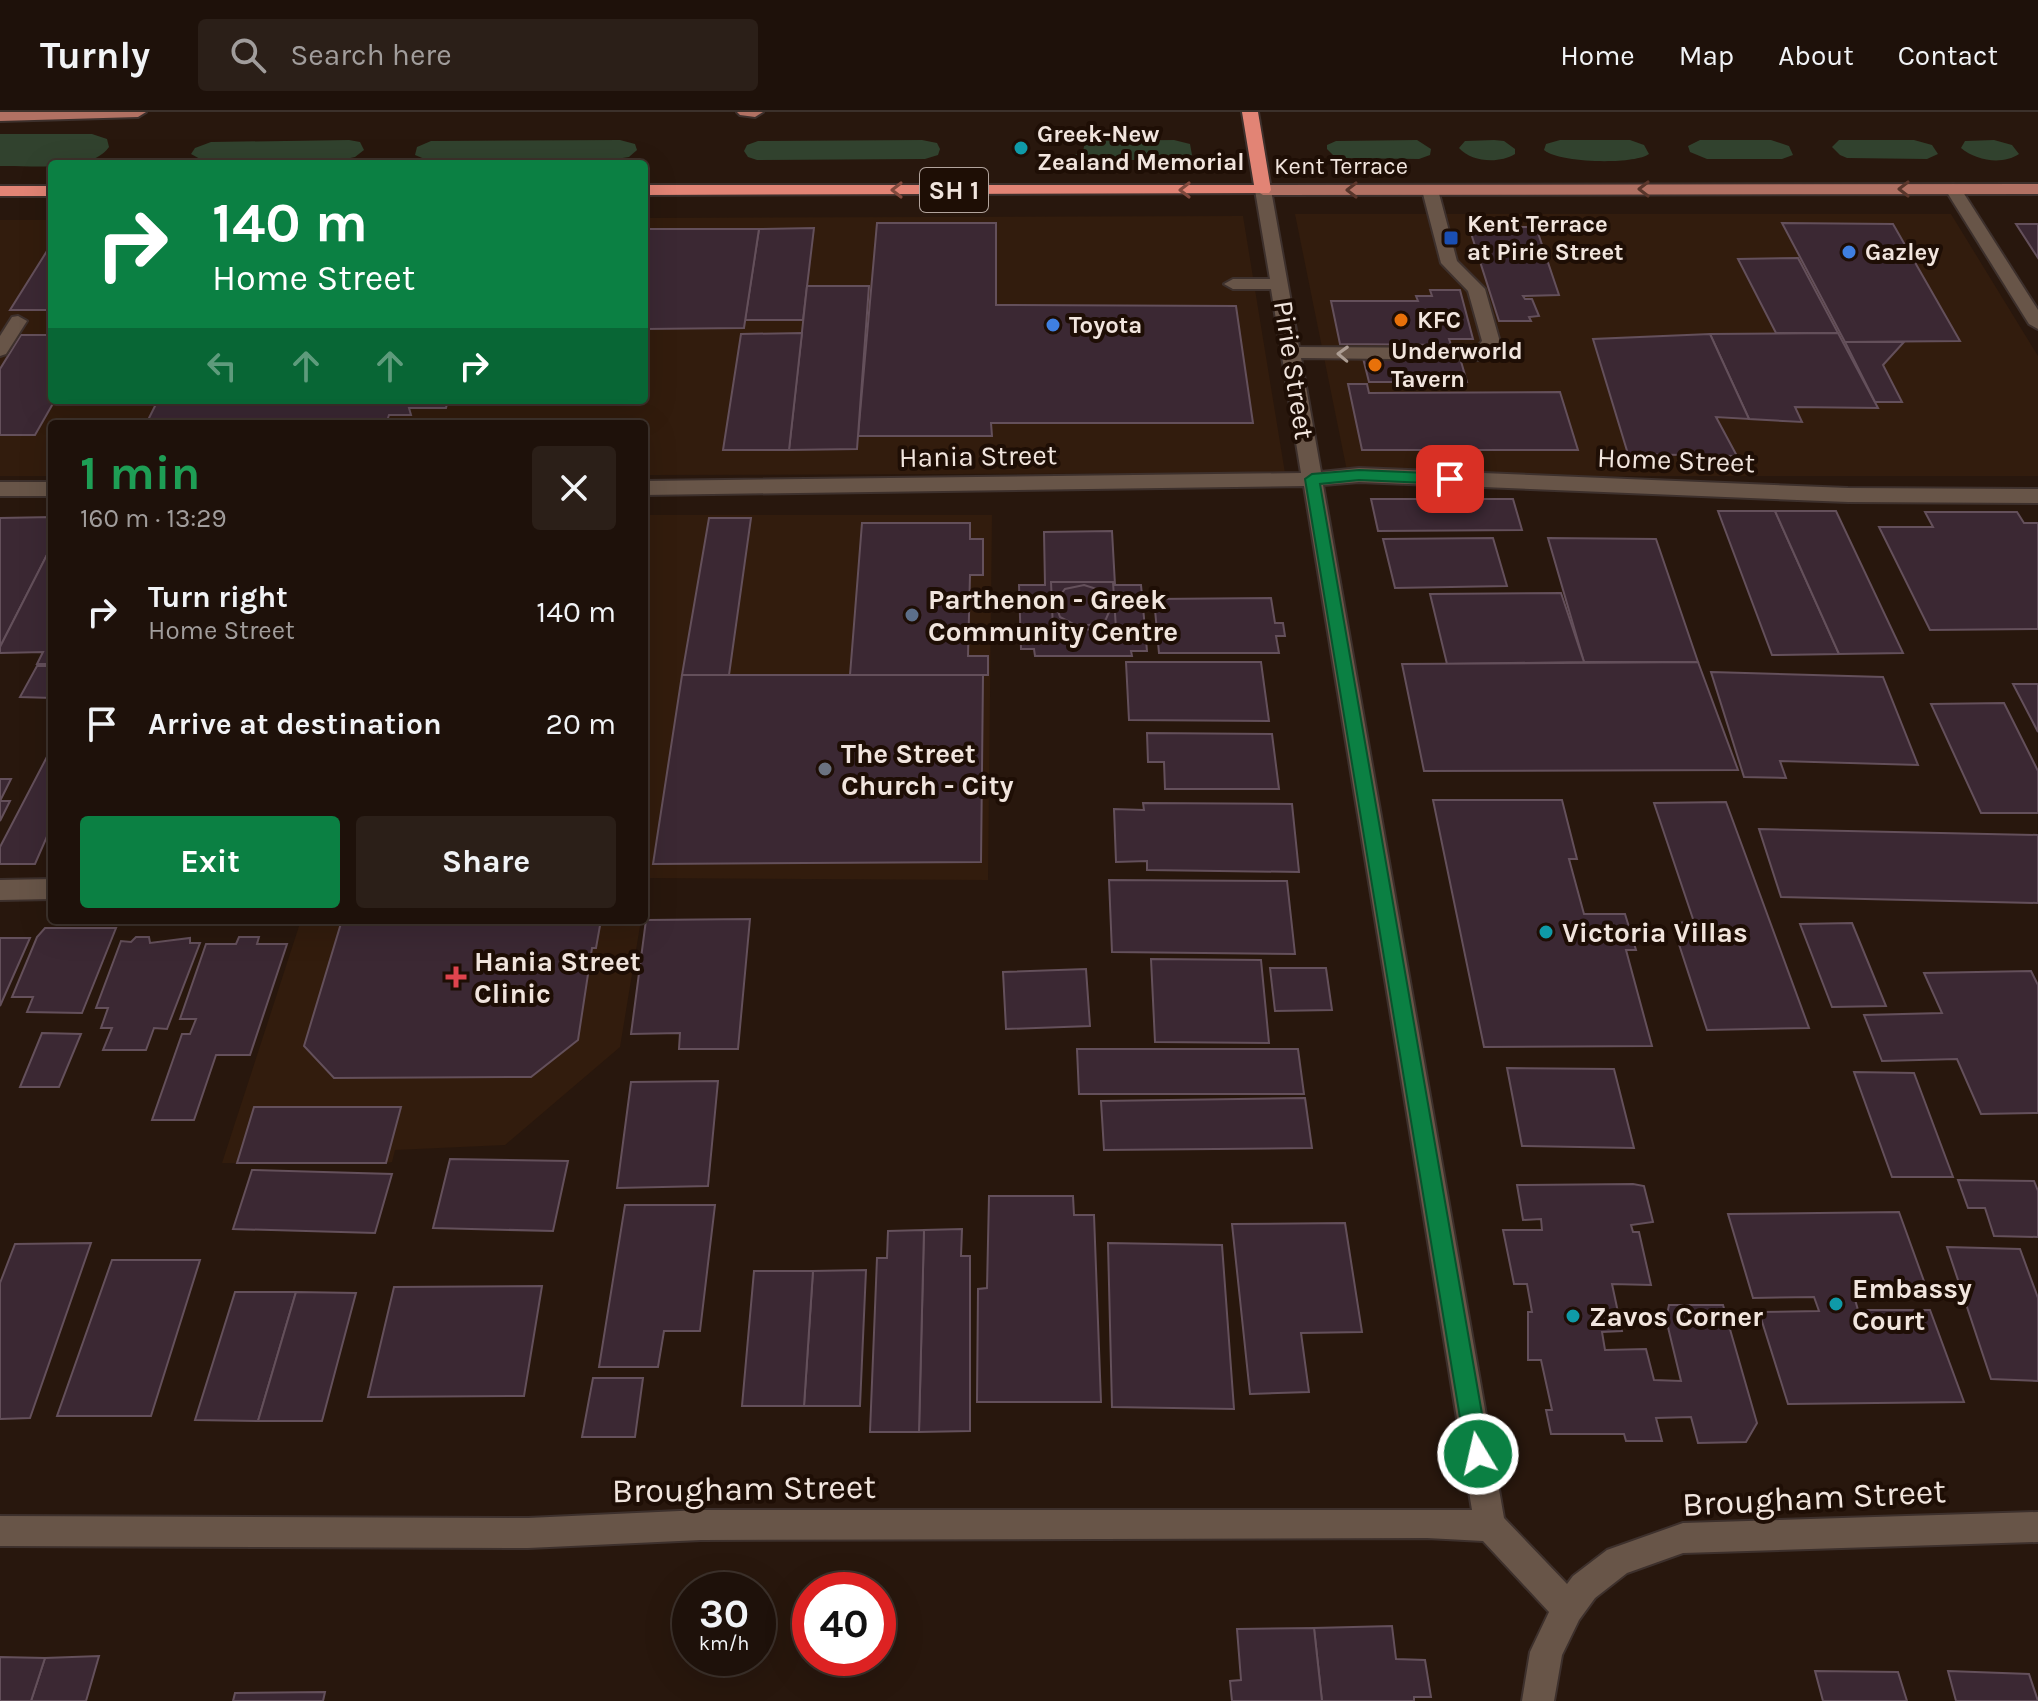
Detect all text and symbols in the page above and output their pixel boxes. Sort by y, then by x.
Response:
search box [198,19,758,91]
text: Turnly [40,33,150,78]
icon: search [226,33,270,77]
text: Search here [290,37,452,73]
text: Home [1560,39,1635,72]
text: Map [1679,39,1734,72]
text: About [1778,39,1854,72]
text: Contact [1898,39,1998,72]
place label: Greek-New Zealand Memorial [1037,120,1245,176]
marker: Greek-New Zealand Memorial [1012,139,1030,157]
street label: Kent Terrace [1274,152,1408,180]
road number: SH 1 [920,168,988,212]
one-way arrow [1637,180,1650,198]
one-way arrow [1897,180,1910,198]
one-way arrow [890,181,903,199]
one-way arrow [1178,181,1191,199]
one-way arrow [1345,181,1358,199]
text: 140 m [212,190,368,255]
icon: right [80,192,184,296]
place label: Kent Terrace at Pirie Street [1467,210,1624,266]
marker: Kent Terrace at Pirie Street [1442,229,1460,247]
place label: Gazley [1865,238,1939,266]
marker: Gazley [1840,243,1858,261]
text: Home Street [212,257,415,299]
street label: Pirie Street [1267,298,1321,442]
place label: KFC [1417,306,1461,334]
place label: Toyota [1069,311,1142,339]
marker: KFC [1392,311,1410,329]
marker: Toyota [1044,316,1062,334]
place label: Underworld Tavern [1391,337,1523,393]
icon: left [200,344,244,388]
icon: ahead [284,344,328,388]
icon: ahead [368,344,412,388]
icon: right [452,344,496,388]
one-way arrow [1336,346,1349,363]
marker: Underworld Tavern [1366,356,1384,374]
street label: Hania Street [899,438,1057,474]
street label: Home Street [1596,441,1756,479]
text: 1 min [80,445,200,501]
pin [1416,445,1484,513]
button: close [532,446,616,530]
icon: arrive [1428,457,1472,501]
text: 160 m · 13:29 [80,503,226,534]
text: Turn right [148,579,288,615]
place label: Parthenon - Greek Community Centre [928,583,1178,648]
icon: right [80,590,124,634]
text: 140 m [536,594,616,630]
marker: Parthenon - Greek Community Centre [903,606,921,624]
text: Home Street [148,615,295,646]
icon: arrive [80,702,124,746]
text: Arrive at destination [148,706,442,742]
text: 20 m [546,706,616,742]
place label: The Street Church - City [841,737,1014,802]
marker: The Street Church - City [816,760,834,778]
button: Exit [80,816,340,908]
button: Share [356,816,616,908]
place label: Victoria Villas [1562,916,1748,949]
marker: Victoria Villas [1537,923,1555,941]
place label: Hania Street Clinic [474,945,641,1010]
marker: Hania Street Clinic [445,966,467,988]
place label: Embassy Court [1852,1272,1972,1337]
marker: Embassy Court [1827,1295,1845,1313]
place label: Zavos Corner [1589,1300,1763,1333]
marker: Zavos Corner [1564,1307,1582,1325]
position arrow [1436,1412,1520,1496]
street label: Brougham Street [612,1467,876,1511]
street label: Brougham Street [1681,1471,1947,1525]
speed limit sign: 40 [792,1572,896,1676]
text: 30 [699,1590,749,1637]
text: km/h [699,1632,749,1655]

